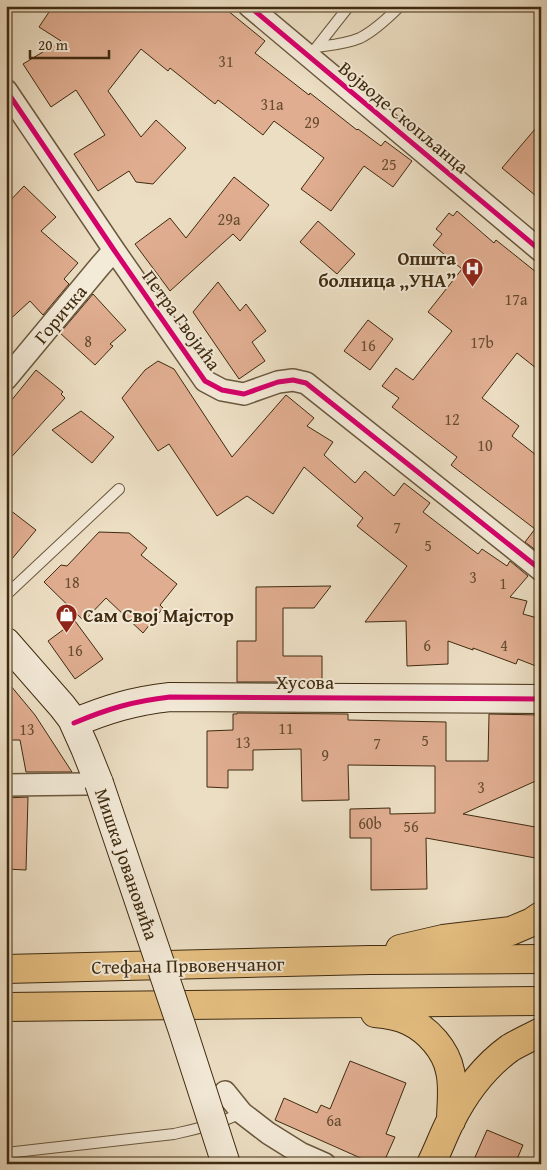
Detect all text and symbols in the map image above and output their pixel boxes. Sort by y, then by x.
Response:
scale bar [30,28,109,60]
text: 20 m [38,34,69,55]
house number: 31 [218,49,234,73]
street label: Војводе Скопљанца [333,54,475,180]
house number: 31a [261,92,284,116]
house number: 29 [304,110,320,134]
house number: 25 [381,152,397,176]
house number: 29a [218,207,241,231]
place label: Општа болница „УНА” [318,244,456,294]
hospital icon: Општа болница „УНА” [460,257,484,288]
street label: Петра Гвојића [136,264,228,376]
street label: Горичка [27,278,93,350]
house number: 17a [505,287,528,311]
house number: 8 [84,329,92,353]
house number: 17b [470,330,494,354]
house number: 16 [360,333,376,357]
house number: 12 [444,407,460,431]
house number: 10 [477,433,493,457]
house number: 7 [393,515,401,539]
house number: 5 [424,533,432,557]
house number: 3 [469,565,477,589]
house number: 18 [64,570,80,594]
house number: 1 [499,571,507,595]
place label: Сам Свој Мајстор [83,601,234,629]
shop icon: Сам Свој Мајстор [55,603,79,634]
house number: 6 [423,633,431,657]
house number: 4 [500,633,508,657]
house number: 16 [67,638,83,662]
street label: Хусова [276,668,334,696]
house number: 11 [278,716,294,740]
house number: 13 [19,717,35,741]
house number: 5 [421,728,429,752]
house number: 13 [235,730,251,754]
house number: 7 [373,731,381,755]
house number: 9 [321,743,329,767]
house number: 3 [477,775,485,799]
street label: Мишка Јовановића [88,784,166,944]
house number: 60b [358,811,382,835]
house number: 56 [403,814,419,838]
street label: Стефана Првовенчаног [91,949,285,981]
house number: 6a [326,1108,342,1132]

